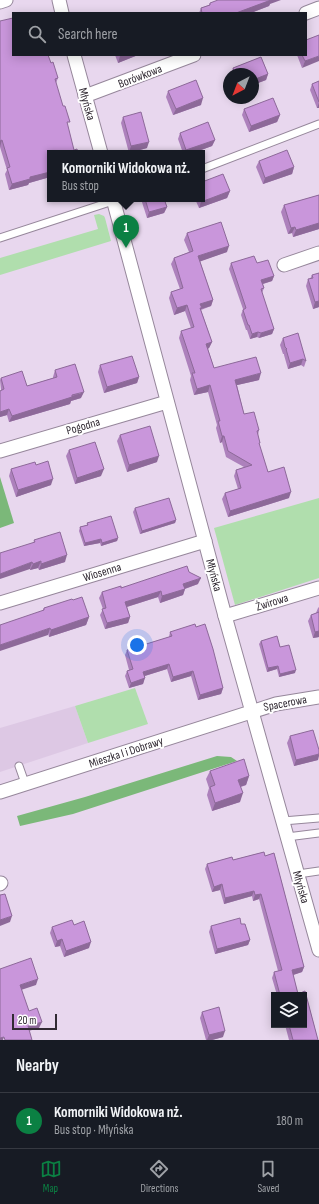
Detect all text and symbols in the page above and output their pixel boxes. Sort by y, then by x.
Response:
search box [12,12,307,56]
icon: search [26,23,48,45]
text: Search here [58,25,118,44]
street label: Borówkowa [116,61,165,92]
north arrow [223,68,259,104]
street label: Młyńska [75,86,98,122]
popup [47,150,205,202]
text: Komorniki Widokowa nż. [62,159,190,178]
text: Bus stop [62,178,99,194]
pin: 1 [113,215,139,248]
street label: Pogodna [64,414,102,438]
street label: Młyńska [202,557,225,593]
street label: Wiosenna [81,559,123,585]
street label: Żwirowa [254,590,291,615]
your location [127,635,147,655]
street label: Spacerowa [262,692,308,715]
street label: Mieszka I i Dobrawy [87,733,166,772]
street label: Młyńska [289,869,312,905]
map controls [271,992,307,1028]
button: layers [271,992,307,1028]
scale bar [12,1012,57,1031]
text: 20 m [18,1014,36,1027]
text: Nearby [16,1056,59,1076]
text: Komorniki Widokowa nż. [54,1103,183,1122]
text: 1 [26,1113,32,1129]
text: 180 m [277,1113,303,1129]
text: Bus stop · Młyńska [54,1122,134,1138]
tab: Map [40,1158,62,1195]
tab: Directions [141,1158,178,1195]
tab: Saved [257,1158,279,1195]

